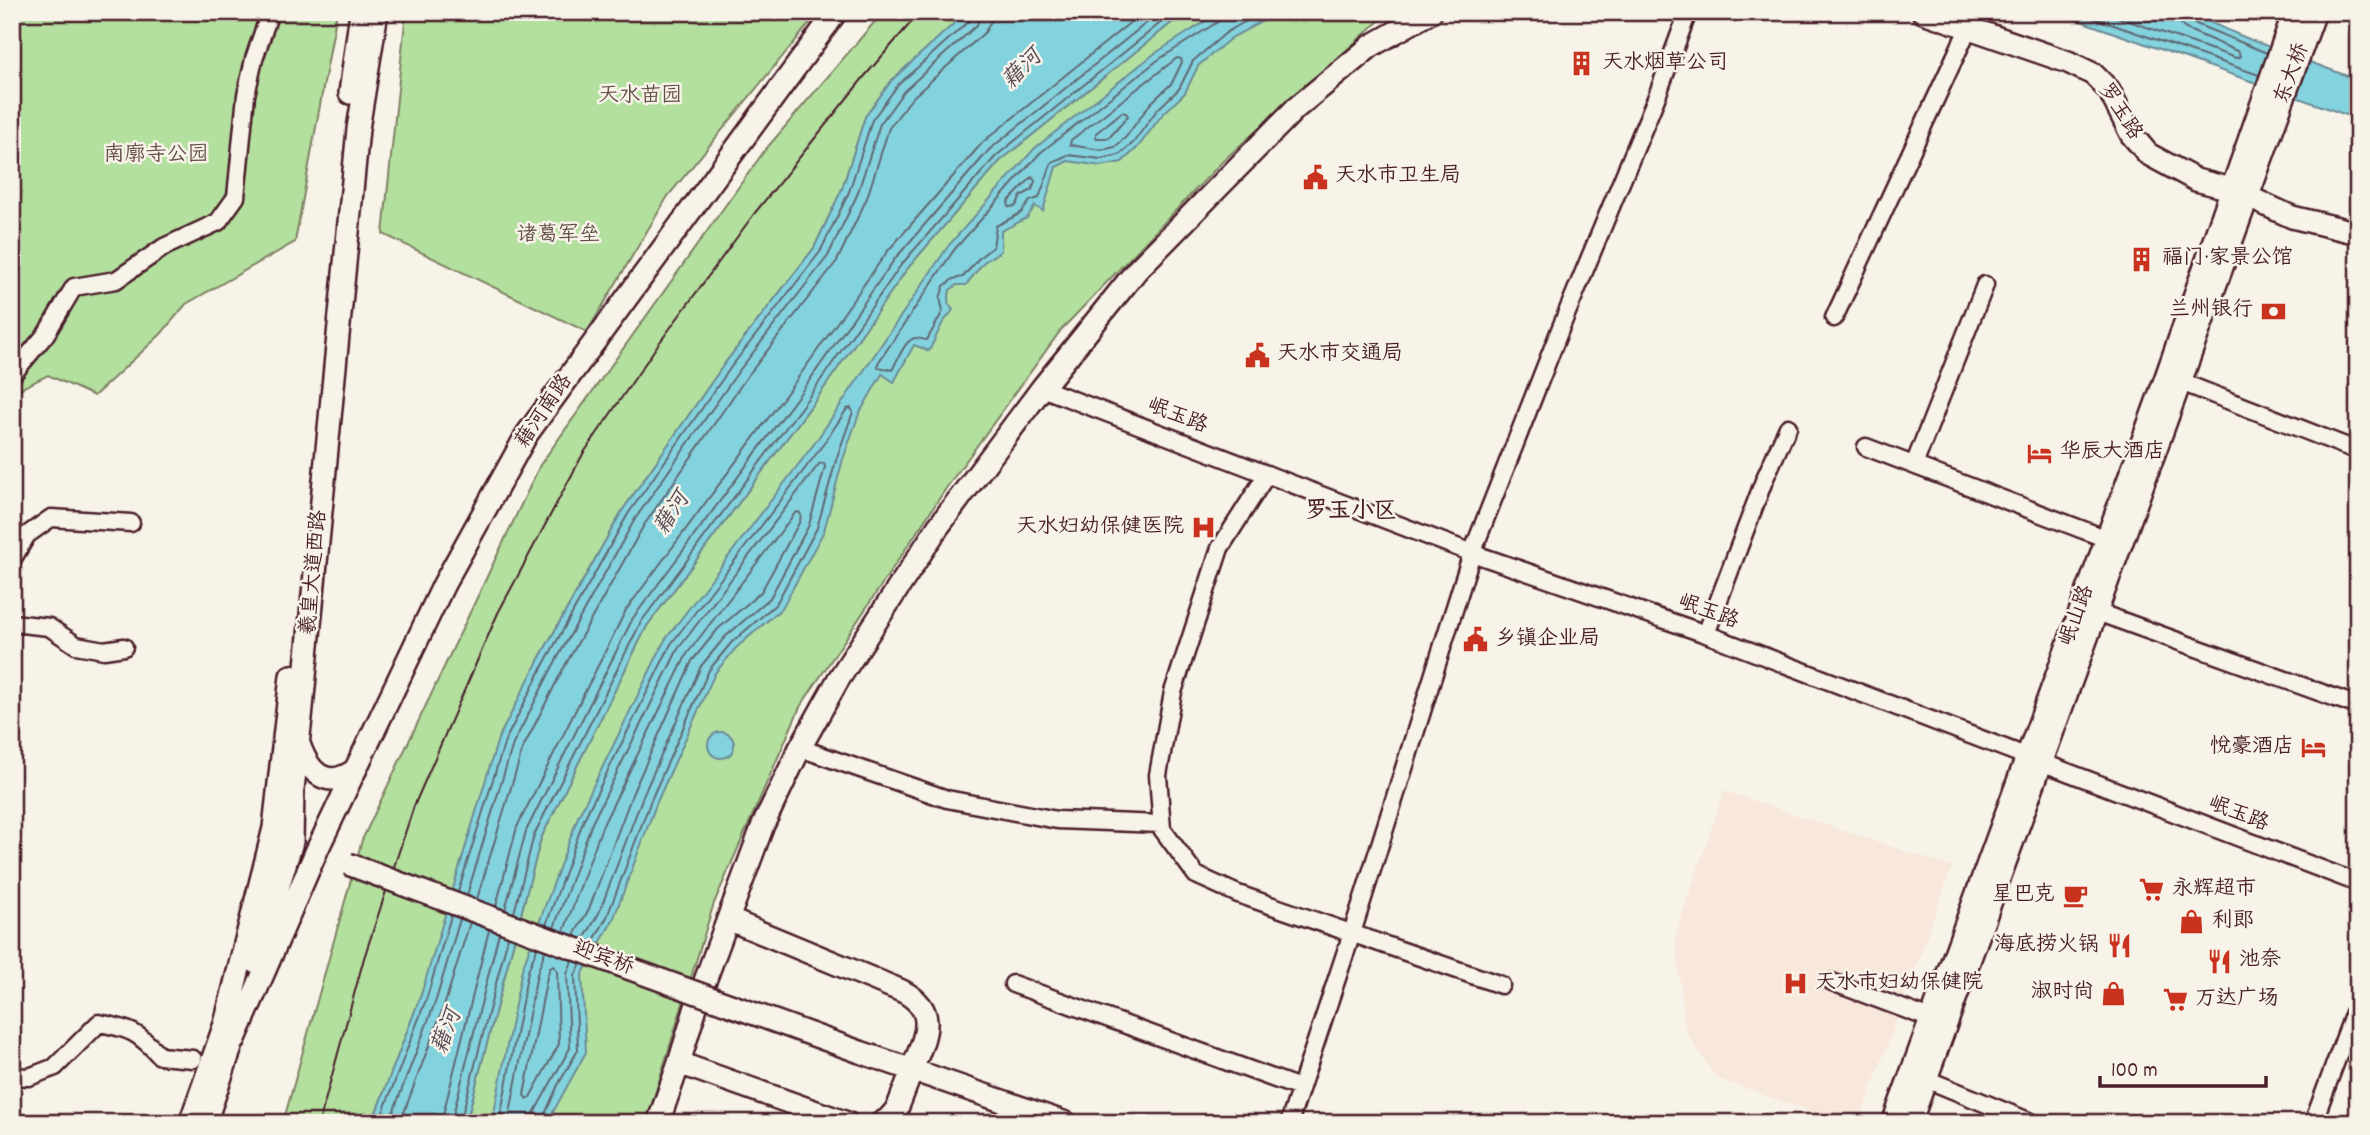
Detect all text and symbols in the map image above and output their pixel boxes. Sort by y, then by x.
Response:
water label: 藉河 [995,39,1054,98]
street label: 东大桥 [2268,39,2318,109]
place label: 天水烟草公司 [1602,49,1728,79]
building icon: 天水烟草公司 [1568,50,1596,78]
street label: 罗玉路 [2089,77,2149,147]
park label: 天水苗园 [598,82,682,112]
park label: 南廓寺公园 [104,141,209,171]
place label: 天水市卫生局 [1335,162,1461,192]
public building icon: 天水市卫生局 [1301,163,1329,191]
park label: 诸葛军垒 [516,221,600,251]
place label: 福门·家景公馆 [2162,244,2293,274]
building icon: 福门·家景公馆 [2128,245,2156,273]
place label: 兰州银行 [2169,296,2253,326]
bank icon: 兰州银行 [2259,297,2287,325]
place label: 天水市交通局 [1277,340,1403,370]
public building icon: 天水市交通局 [1243,341,1271,369]
street label: 藉河南路 [509,369,581,455]
street label: 岷玉路 [1142,392,1212,442]
place label: 华辰大酒店 [2060,438,2165,468]
hotel icon: 华辰大酒店 [2026,439,2054,467]
water label: 藉河 [647,482,702,542]
district label: 罗玉小区 [1305,496,1397,529]
street label: 羲皇大道西路 [295,509,335,637]
place label: 天水妇幼保健医院 [1016,513,1184,543]
hospital icon: 天水妇幼保健医院 [1190,514,1218,542]
street label: 岷山路 [2053,581,2103,651]
street label: 岷玉路 [1673,588,1743,638]
place label: 乡镇企业局 [1495,625,1600,655]
public building icon: 乡镇企业局 [1461,626,1489,654]
place label: 悦豪酒店 [2210,733,2294,763]
hotel icon: 悦豪酒店 [2300,734,2328,762]
street label: 岷玉路 [2203,790,2273,840]
place label: 永辉超市 [2172,875,2256,905]
supermarket icon: 永辉超市 [2138,876,2166,904]
place label: 星巴克 [1992,881,2055,911]
cafe icon: 星巴克 [2061,882,2089,910]
place label: 利郎 [2212,907,2254,937]
shop icon: 利郎 [2178,908,2206,936]
place label: 海底捞火锅 [1994,931,2099,961]
restaurant icon: 海底捞火锅 [2105,932,2133,960]
street label: 迎宾桥 [568,934,638,984]
place label: 池奈 [2239,946,2281,976]
restaurant icon: 池奈 [2205,947,2233,975]
place label: 天水市妇幼保健院 [1815,969,1983,999]
hospital icon: 天水市妇幼保健院 [1781,970,1809,998]
place label: 淑时尚 [2031,978,2094,1008]
shop icon: 淑时尚 [2100,979,2128,1007]
place label: 万达广场 [2195,985,2279,1015]
supermarket icon: 万达广场 [2161,986,2189,1014]
water label: 藉河 [424,1001,473,1059]
scale bar [2100,1044,2267,1088]
text: 100 m [2111,1057,2158,1087]

